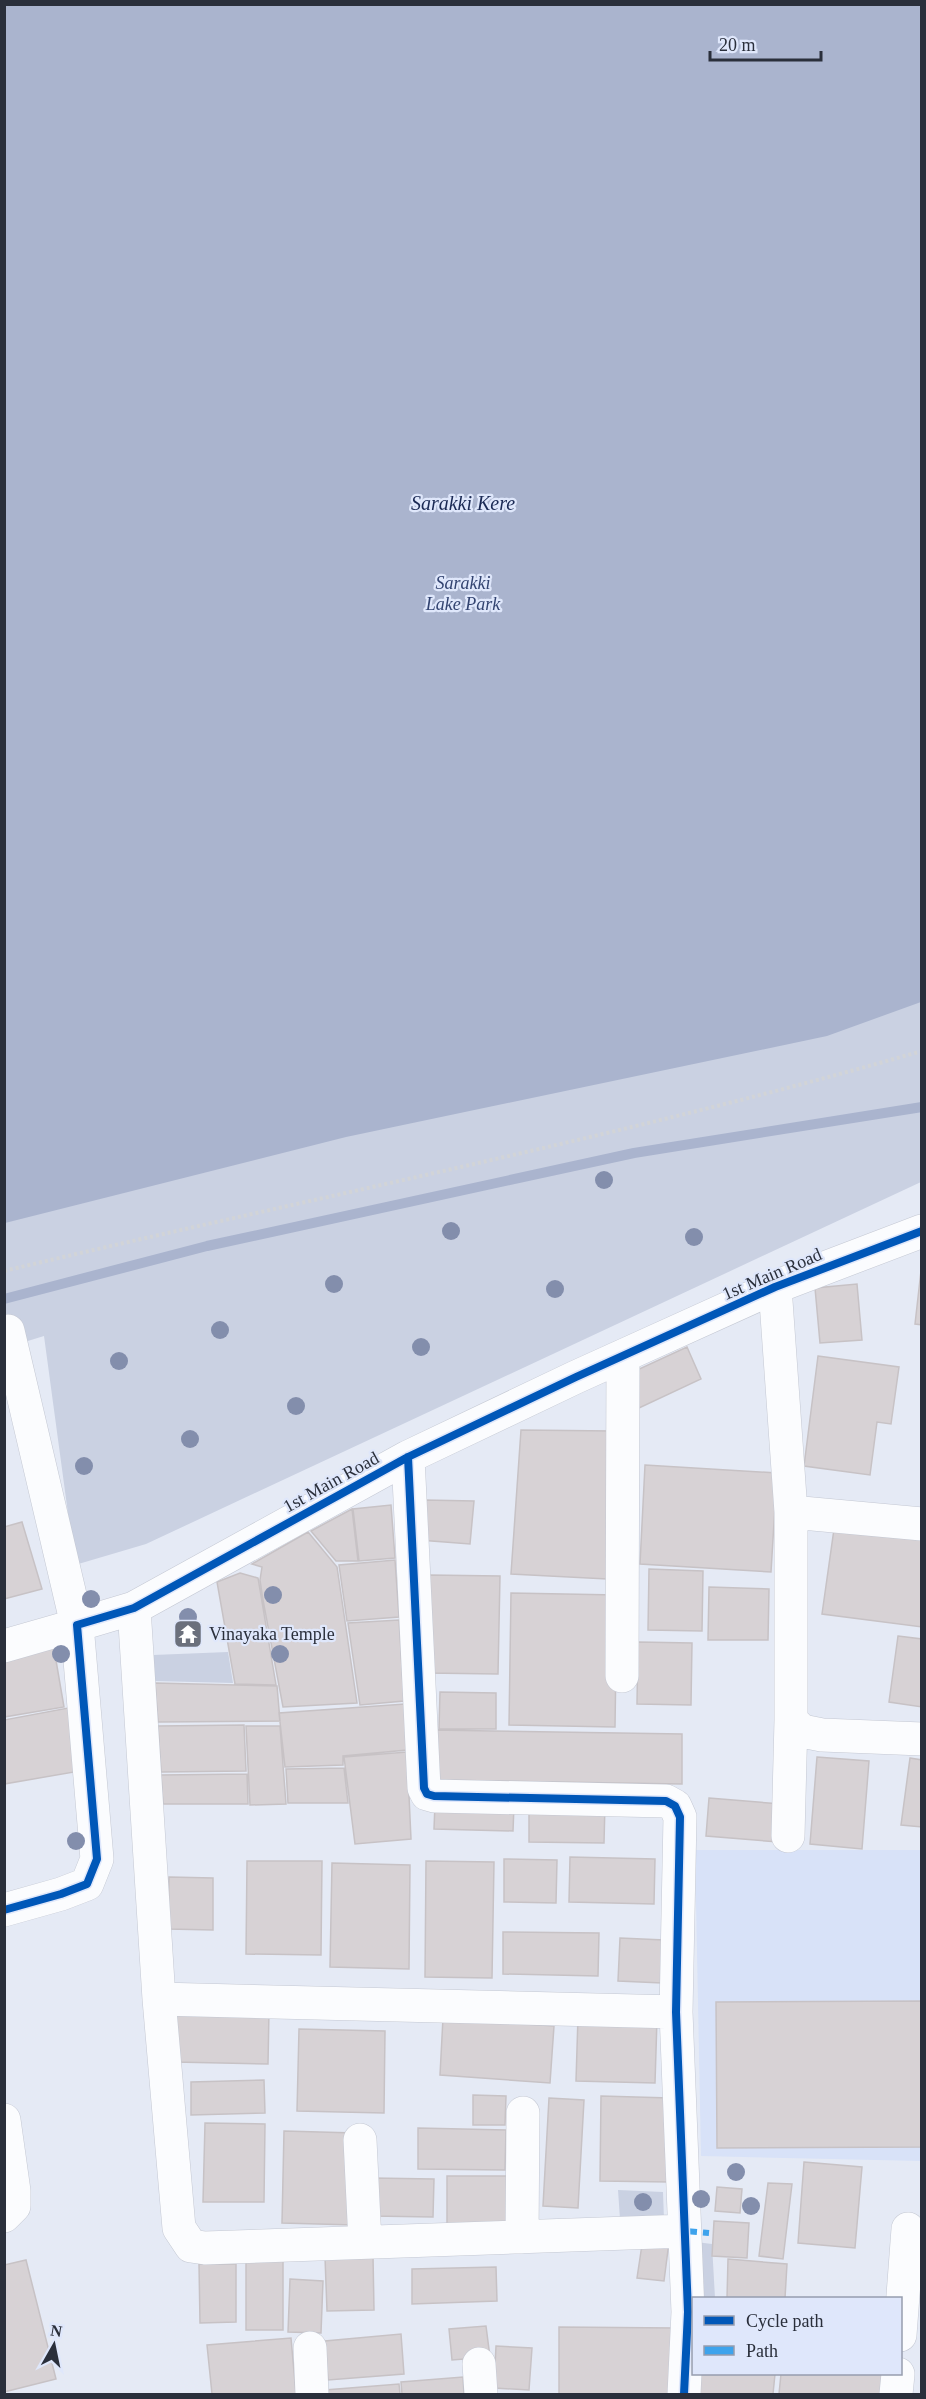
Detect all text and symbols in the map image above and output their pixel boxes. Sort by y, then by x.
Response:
scale bar [710,24,821,62]
text: 20 m [719,35,756,55]
water label: Sarakki Kere [411,492,515,514]
park label: Sarakki Lake Park [425,573,501,614]
street label: 1st Main Road [719,1244,825,1304]
street label: 1st Main Road [280,1448,382,1516]
temple icon: Vinayaka Temple [172,1618,204,1650]
place label: Vinayaka Temple [209,1624,335,1644]
legend [692,2297,902,2375]
text: Cycle path [746,2311,823,2331]
north arrow [24,2315,84,2375]
text: N [49,2321,64,2340]
text: Path [746,2341,778,2361]

